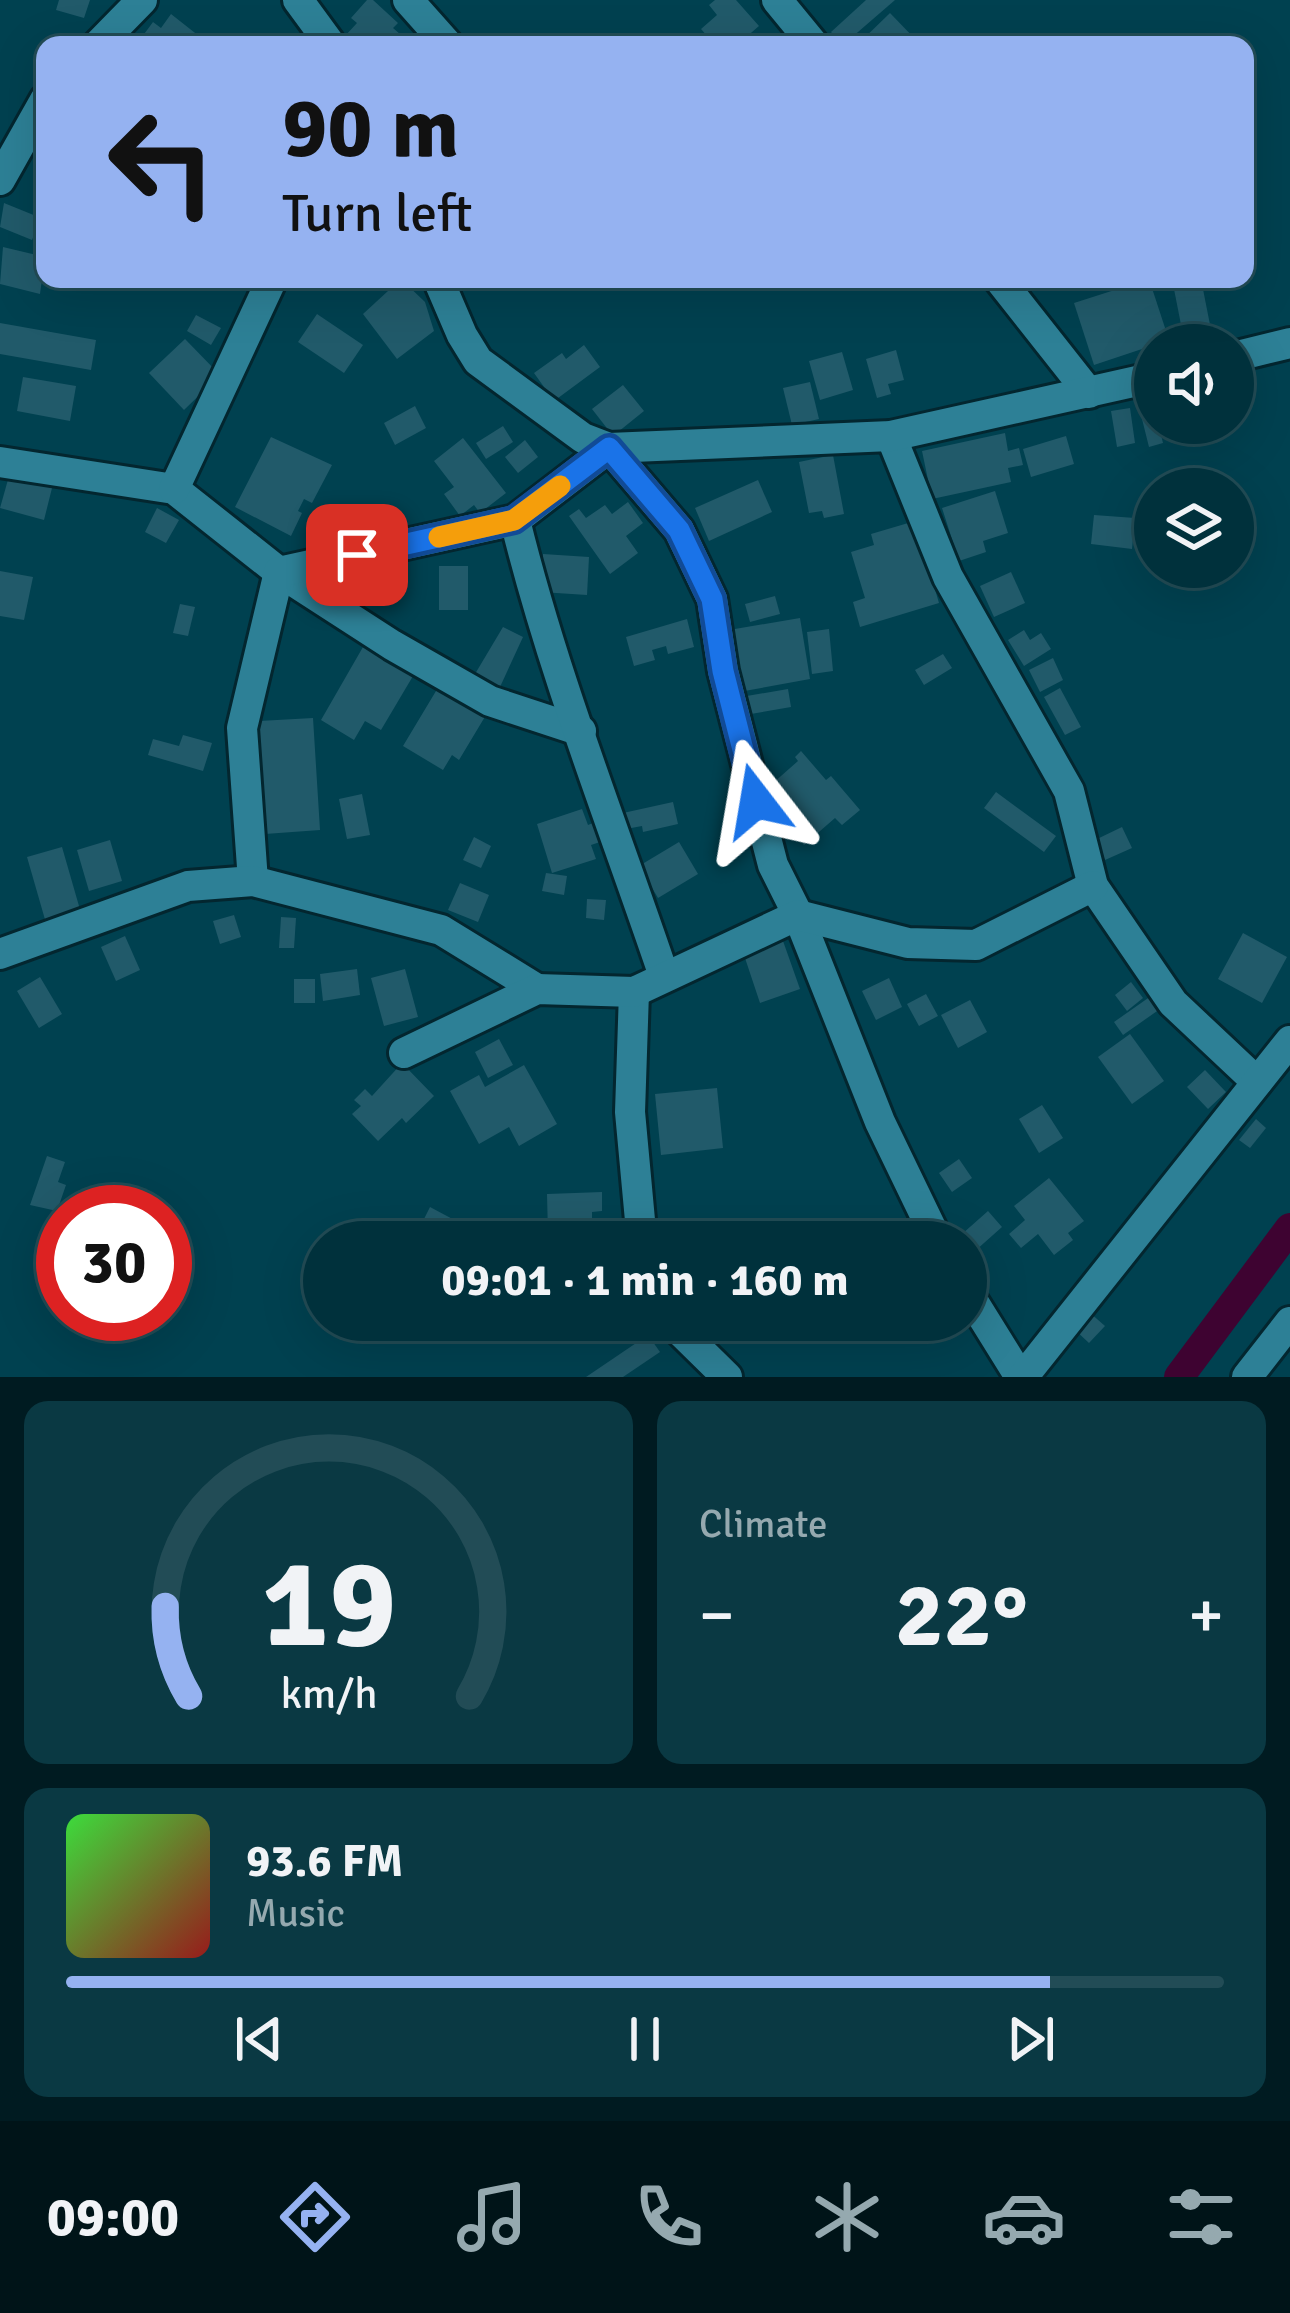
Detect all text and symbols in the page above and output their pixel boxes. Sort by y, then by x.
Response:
text: 90 m [282,77,459,181]
icon: left [84,84,240,240]
text: Turn left [282,180,472,247]
map controls [1134,324,1254,588]
button: sound [1134,324,1254,444]
button: layers [1134,468,1254,588]
pin [306,504,408,606]
icon: arrive [324,522,390,588]
position arrow [693,738,819,864]
speed limit sign: 30 [36,1185,192,1341]
text: 09:01 · 1 min · 160 m [441,1253,849,1308]
text: Climate [699,1500,828,1548]
text: 19 [261,1528,396,1681]
text: 22° [895,1560,1028,1671]
text: − [699,1575,735,1656]
text: + [1188,1575,1224,1656]
text: km/h [280,1667,377,1720]
text: 93.6 FM [246,1834,403,1889]
text: Music [246,1889,345,1937]
icon: previous [226,2006,292,2072]
icon: pause [612,2006,678,2072]
icon: next [998,2006,1064,2072]
icon: directions [273,2175,357,2259]
icon: music [450,2175,534,2259]
icon: phone [627,2175,711,2259]
icon: climate [805,2175,889,2259]
icon: car [982,2175,1066,2259]
icon: filters [1159,2175,1243,2259]
text: 09:00 [47,2184,179,2251]

